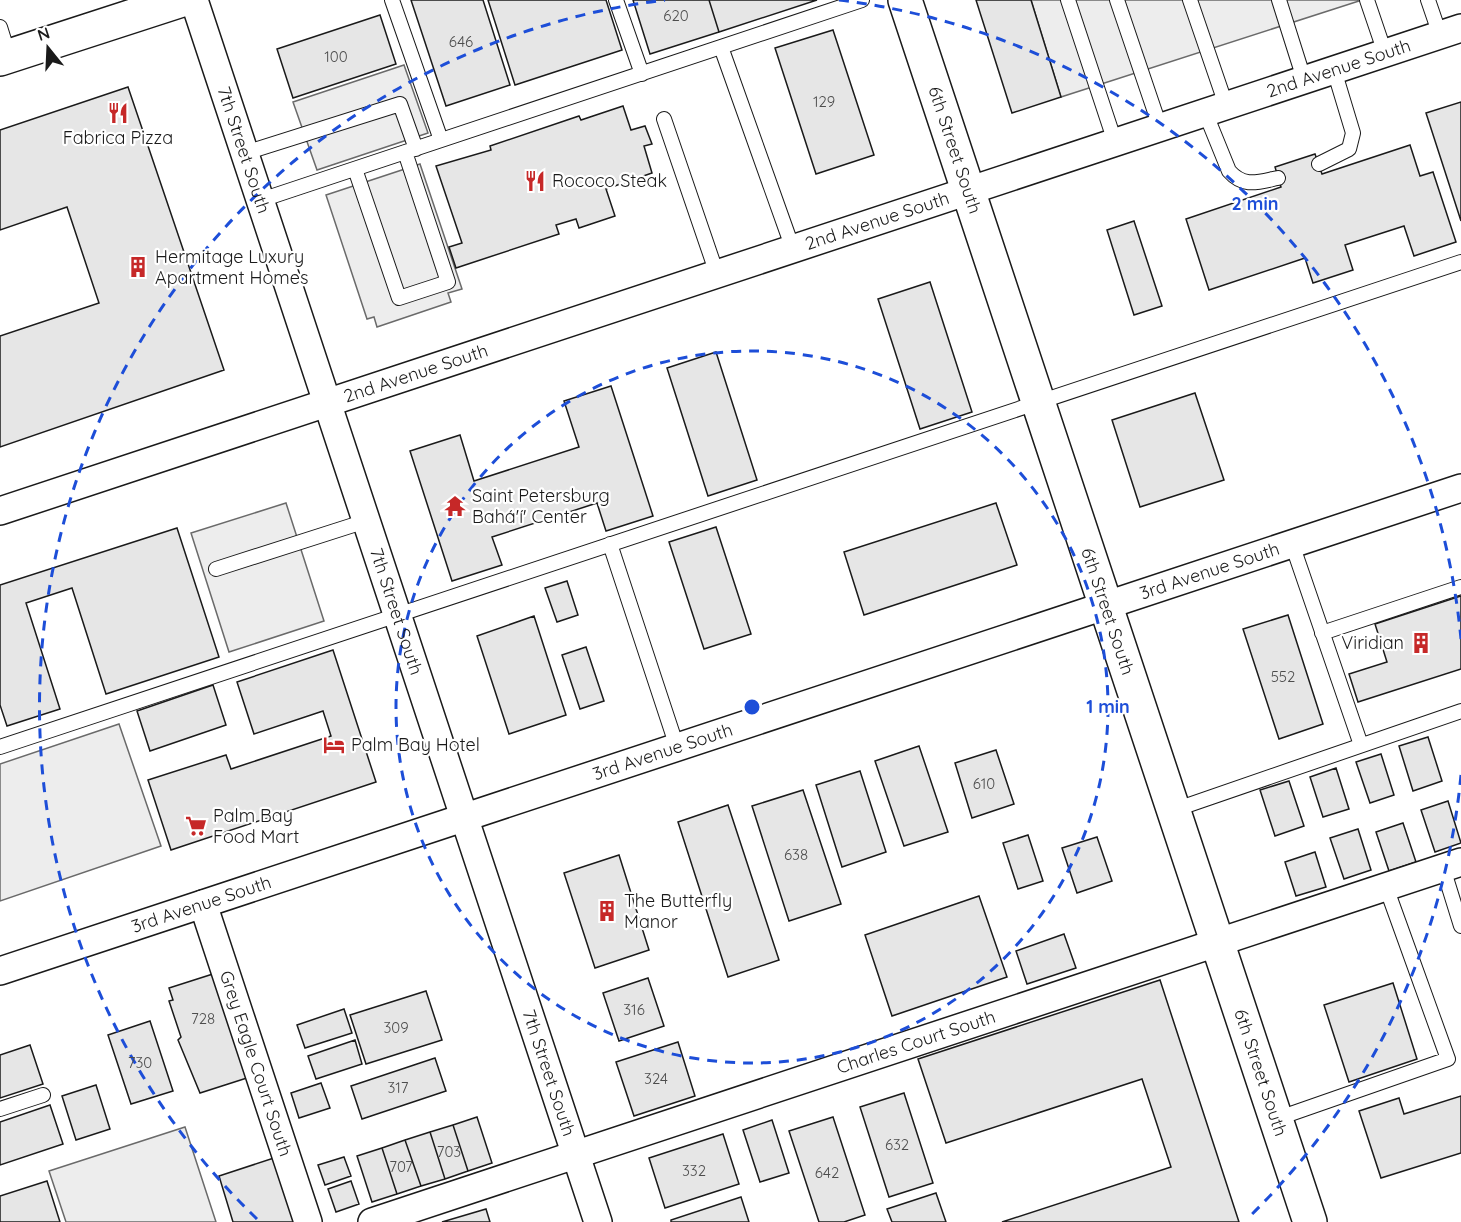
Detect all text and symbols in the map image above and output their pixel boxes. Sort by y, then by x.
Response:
house number: 620 [663,6,689,25]
north arrow [18,18,78,78]
text: N [35,22,52,45]
house number: 646 [449,32,473,51]
street label: 2nd Avenue South [1264,33,1414,102]
house number: 100 [324,47,348,66]
street label: 7th Street South [212,83,276,216]
street label: 6th Street South [923,83,987,216]
house number: 129 [813,92,835,111]
restaurant icon: Fabrica Pizza [106,101,130,125]
place label: Fabrica Pizza [63,126,173,149]
restaurant icon: Rococo Steak [523,169,547,193]
place label: Rococo Steak [552,169,667,192]
street label: 2nd Avenue South [802,186,952,255]
text: 2 min [1232,192,1278,215]
place label: Hermitage Luxury Apartment Homes [155,245,308,289]
building icon: Hermitage Luxury Apartment Homes [126,255,150,279]
street label: 2nd Avenue South [341,339,491,408]
place label: Saint Petersburg Bahá'í' Center [472,484,610,528]
temple icon: Saint Petersburg Bahá'í' Center [443,494,467,518]
street label: 3rd Avenue South [1137,537,1282,604]
street label: 7th Street South [365,545,428,678]
street label: 6th Street South [1076,545,1140,678]
place label: Viridian [1341,631,1404,654]
building icon: Viridian [1409,631,1433,655]
house number: 552 [1271,667,1295,686]
text: 1 min [1086,695,1130,718]
centre of rings [742,697,762,717]
street label: 3rd Avenue South [590,718,735,785]
hotel icon: Palm Bay Hotel [322,733,346,757]
place label: Palm Bay Hotel [351,733,480,756]
house number: 610 [973,774,995,793]
place label: Palm Bay Food Mart [213,804,299,848]
supermarket icon: Palm Bay Food Mart [184,814,208,838]
house number: 638 [784,845,808,864]
street label: 3rd Avenue South [128,870,274,938]
place label: The Butterfly Manor [624,889,732,933]
building icon: The Butterfly Manor [595,899,619,923]
street label: Grey Eagle Court South [215,968,298,1159]
house number: 316 [623,1000,645,1019]
street label: Charles Court South [834,1005,998,1079]
street label: 7th Street South [518,1006,581,1139]
street label: 6th Street South [1229,1006,1293,1139]
house number: 728 [191,1009,215,1028]
house number: 309 [383,1018,409,1037]
house number: 730 [128,1053,152,1072]
house number: 324 [644,1069,668,1088]
house number: 317 [387,1078,409,1097]
house number: 632 [885,1135,909,1154]
house number: 703 [437,1142,461,1161]
house number: 707 [389,1157,413,1176]
house number: 332 [682,1161,706,1180]
house number: 642 [815,1163,839,1182]

